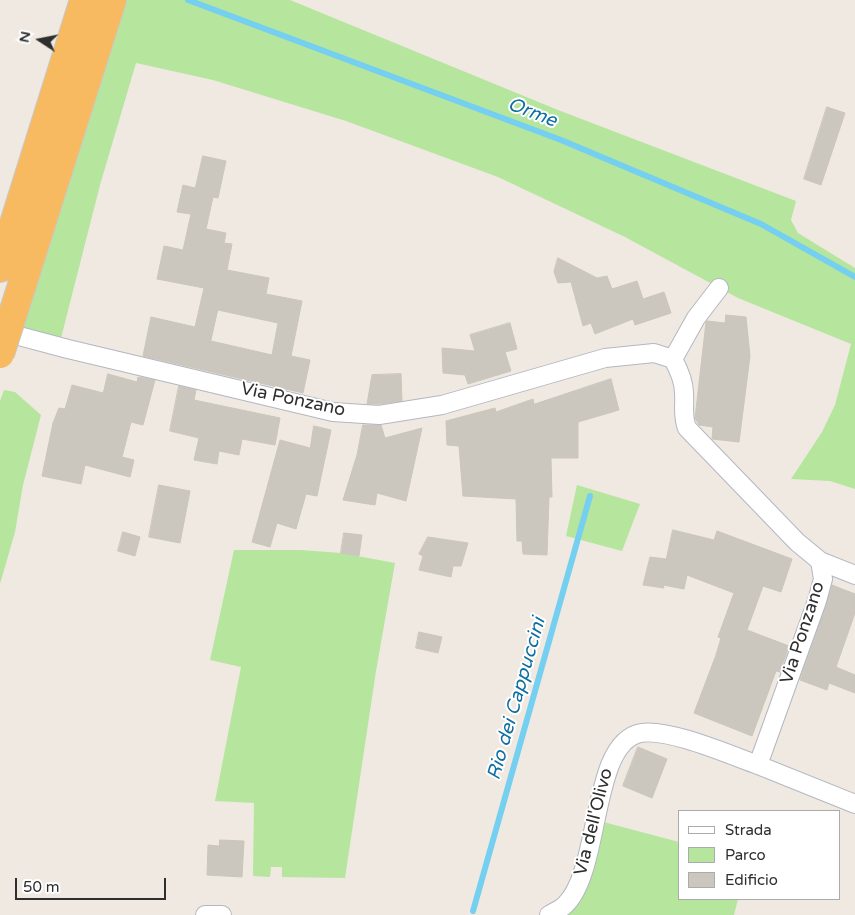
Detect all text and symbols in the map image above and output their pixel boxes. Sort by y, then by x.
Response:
north arrow [15,15,65,65]
text: N [15,30,34,44]
water label: Orme [504,93,560,133]
street label: Via Ponzano [239,378,347,422]
street label: Via Ponzano [776,579,830,687]
water label: Rio dei Cappuccini [483,615,551,783]
street label: Via dell'Olivo [570,766,618,878]
legend [678,810,840,900]
text: Strada [725,821,772,839]
text: Parco [725,846,766,864]
scale bar [18,868,169,900]
text: Edificio [725,871,778,889]
text: 50 m [23,878,60,896]

